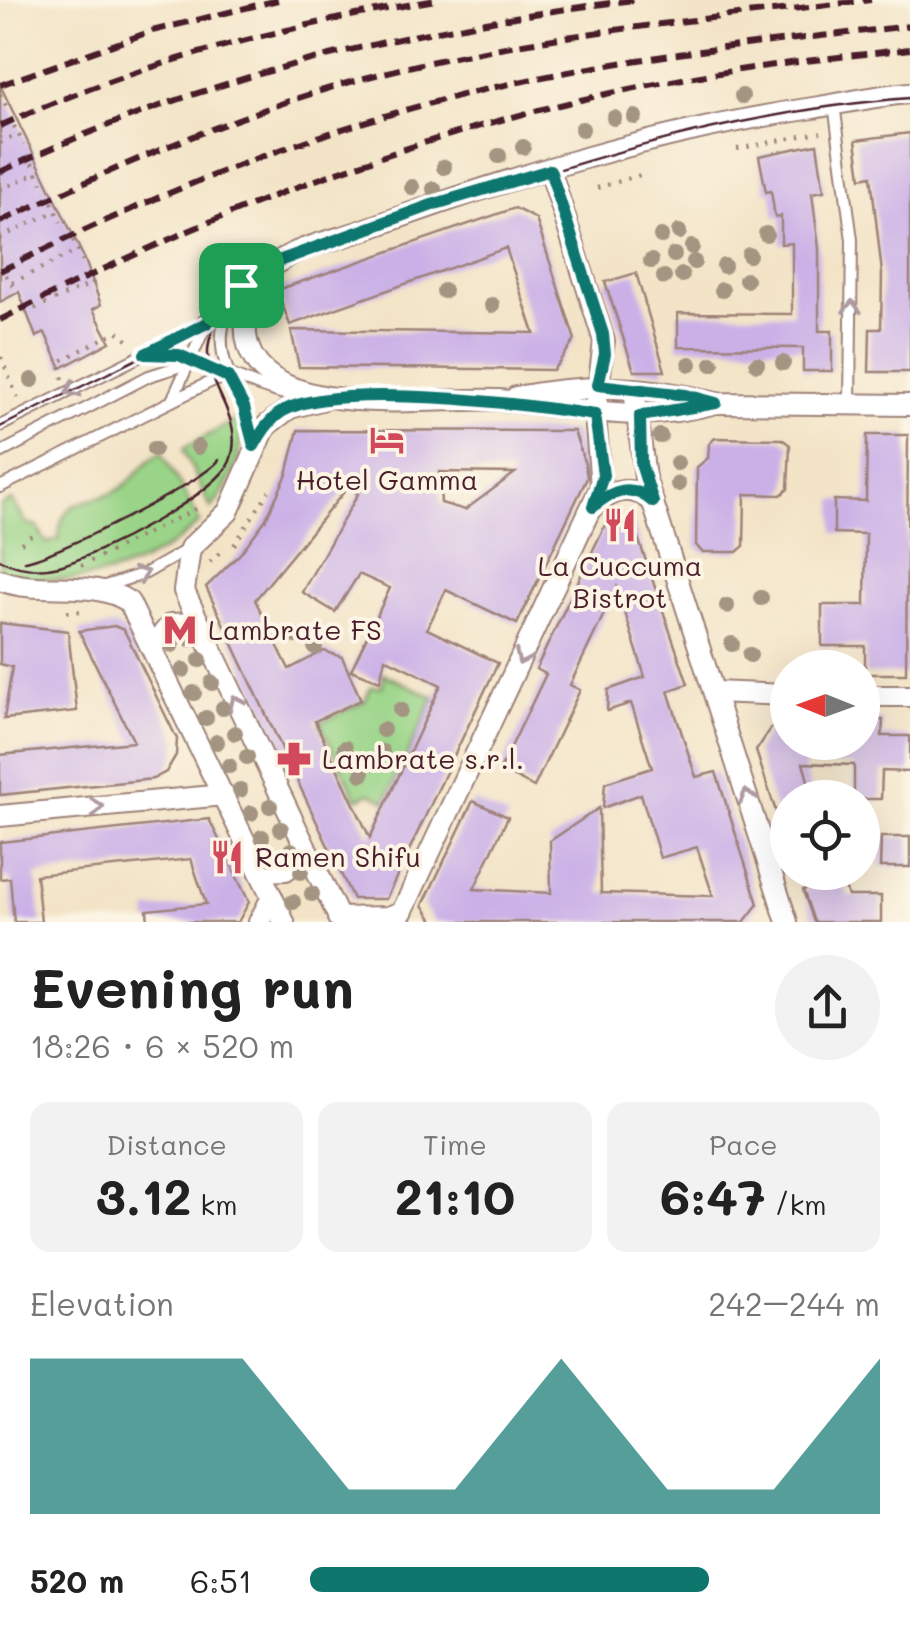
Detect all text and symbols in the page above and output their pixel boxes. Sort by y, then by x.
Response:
pin [199,243,284,328]
icon: arrive [214,258,269,313]
one-way arrow [841,298,863,314]
one-way arrow [65,378,83,397]
hotel icon: Hotel Gamma [368,421,406,459]
place label: Hotel Gamma [296,461,478,497]
restaurant icon: La Cuccuma Bistrot [601,506,639,544]
place label: La Cuccuma Bistrot [538,547,702,615]
one-way arrow [132,566,150,586]
metro station icon: Lambrate FS [161,611,199,649]
place label: Lambrate FS [208,611,382,647]
one-way arrow [514,648,534,666]
north arrow [770,650,880,760]
map controls [770,650,880,890]
one-way arrow [228,694,248,712]
pharmacy icon: Lambrate s.r.l. [275,740,313,778]
place label: Lambrate s.r.l. [322,740,524,776]
button: locate [770,780,880,890]
one-way arrow [738,788,758,805]
one-way arrow [89,796,105,818]
restaurant icon: Ramen Shifu [208,838,246,876]
place label: Ramen Shifu [255,838,421,874]
text: Evening run [30,950,354,1022]
button: share [775,955,880,1060]
text: 18:26 · 6 × 520 m [30,1024,294,1066]
text: Distance [106,1126,227,1162]
text: Time [423,1126,487,1162]
text: Pace [709,1126,778,1162]
text: 3.12 [96,1162,191,1228]
text: 21:10 [395,1162,515,1228]
text: 6:47 [660,1162,766,1228]
text: km [191,1186,237,1222]
text: /km [766,1186,827,1222]
text: Elevation [30,1282,174,1324]
text: 242–244 m [708,1282,880,1324]
text: 520 m [30,1559,124,1601]
text: 6:51 [190,1559,252,1601]

